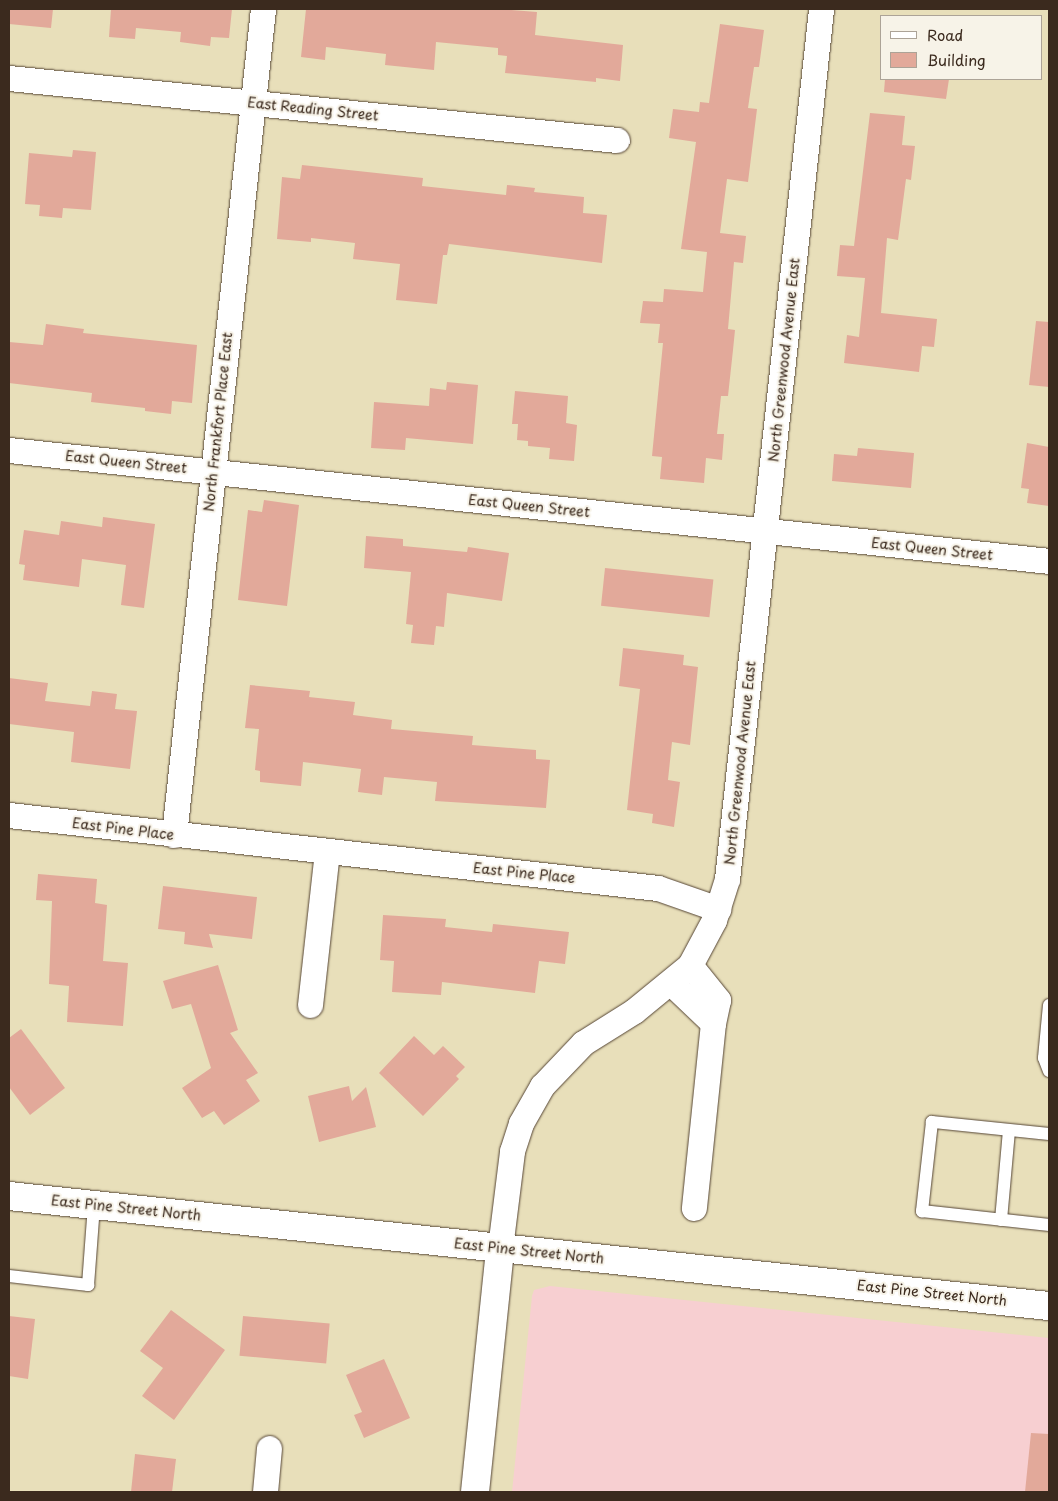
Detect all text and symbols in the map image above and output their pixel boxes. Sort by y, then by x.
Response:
legend [880,15,1043,80]
text: Road [927,23,963,46]
text: Building [927,48,986,71]
street label: East Reading Street [246,94,380,124]
street label: North Greenwood Avenue East [765,256,803,464]
street label: North Frankfort Place East [200,331,236,513]
street label: East Queen Street [64,447,188,477]
street label: East Queen Street [467,491,591,521]
street label: East Queen Street [870,534,994,564]
street label: North Greenwood Avenue East [721,659,759,867]
street label: East Pine Place [71,814,175,844]
street label: East Pine Place [472,859,576,887]
street label: East Pine Street North [49,1192,203,1224]
street label: East Pine Street North [452,1235,606,1267]
street label: East Pine Street North [855,1277,1009,1309]

